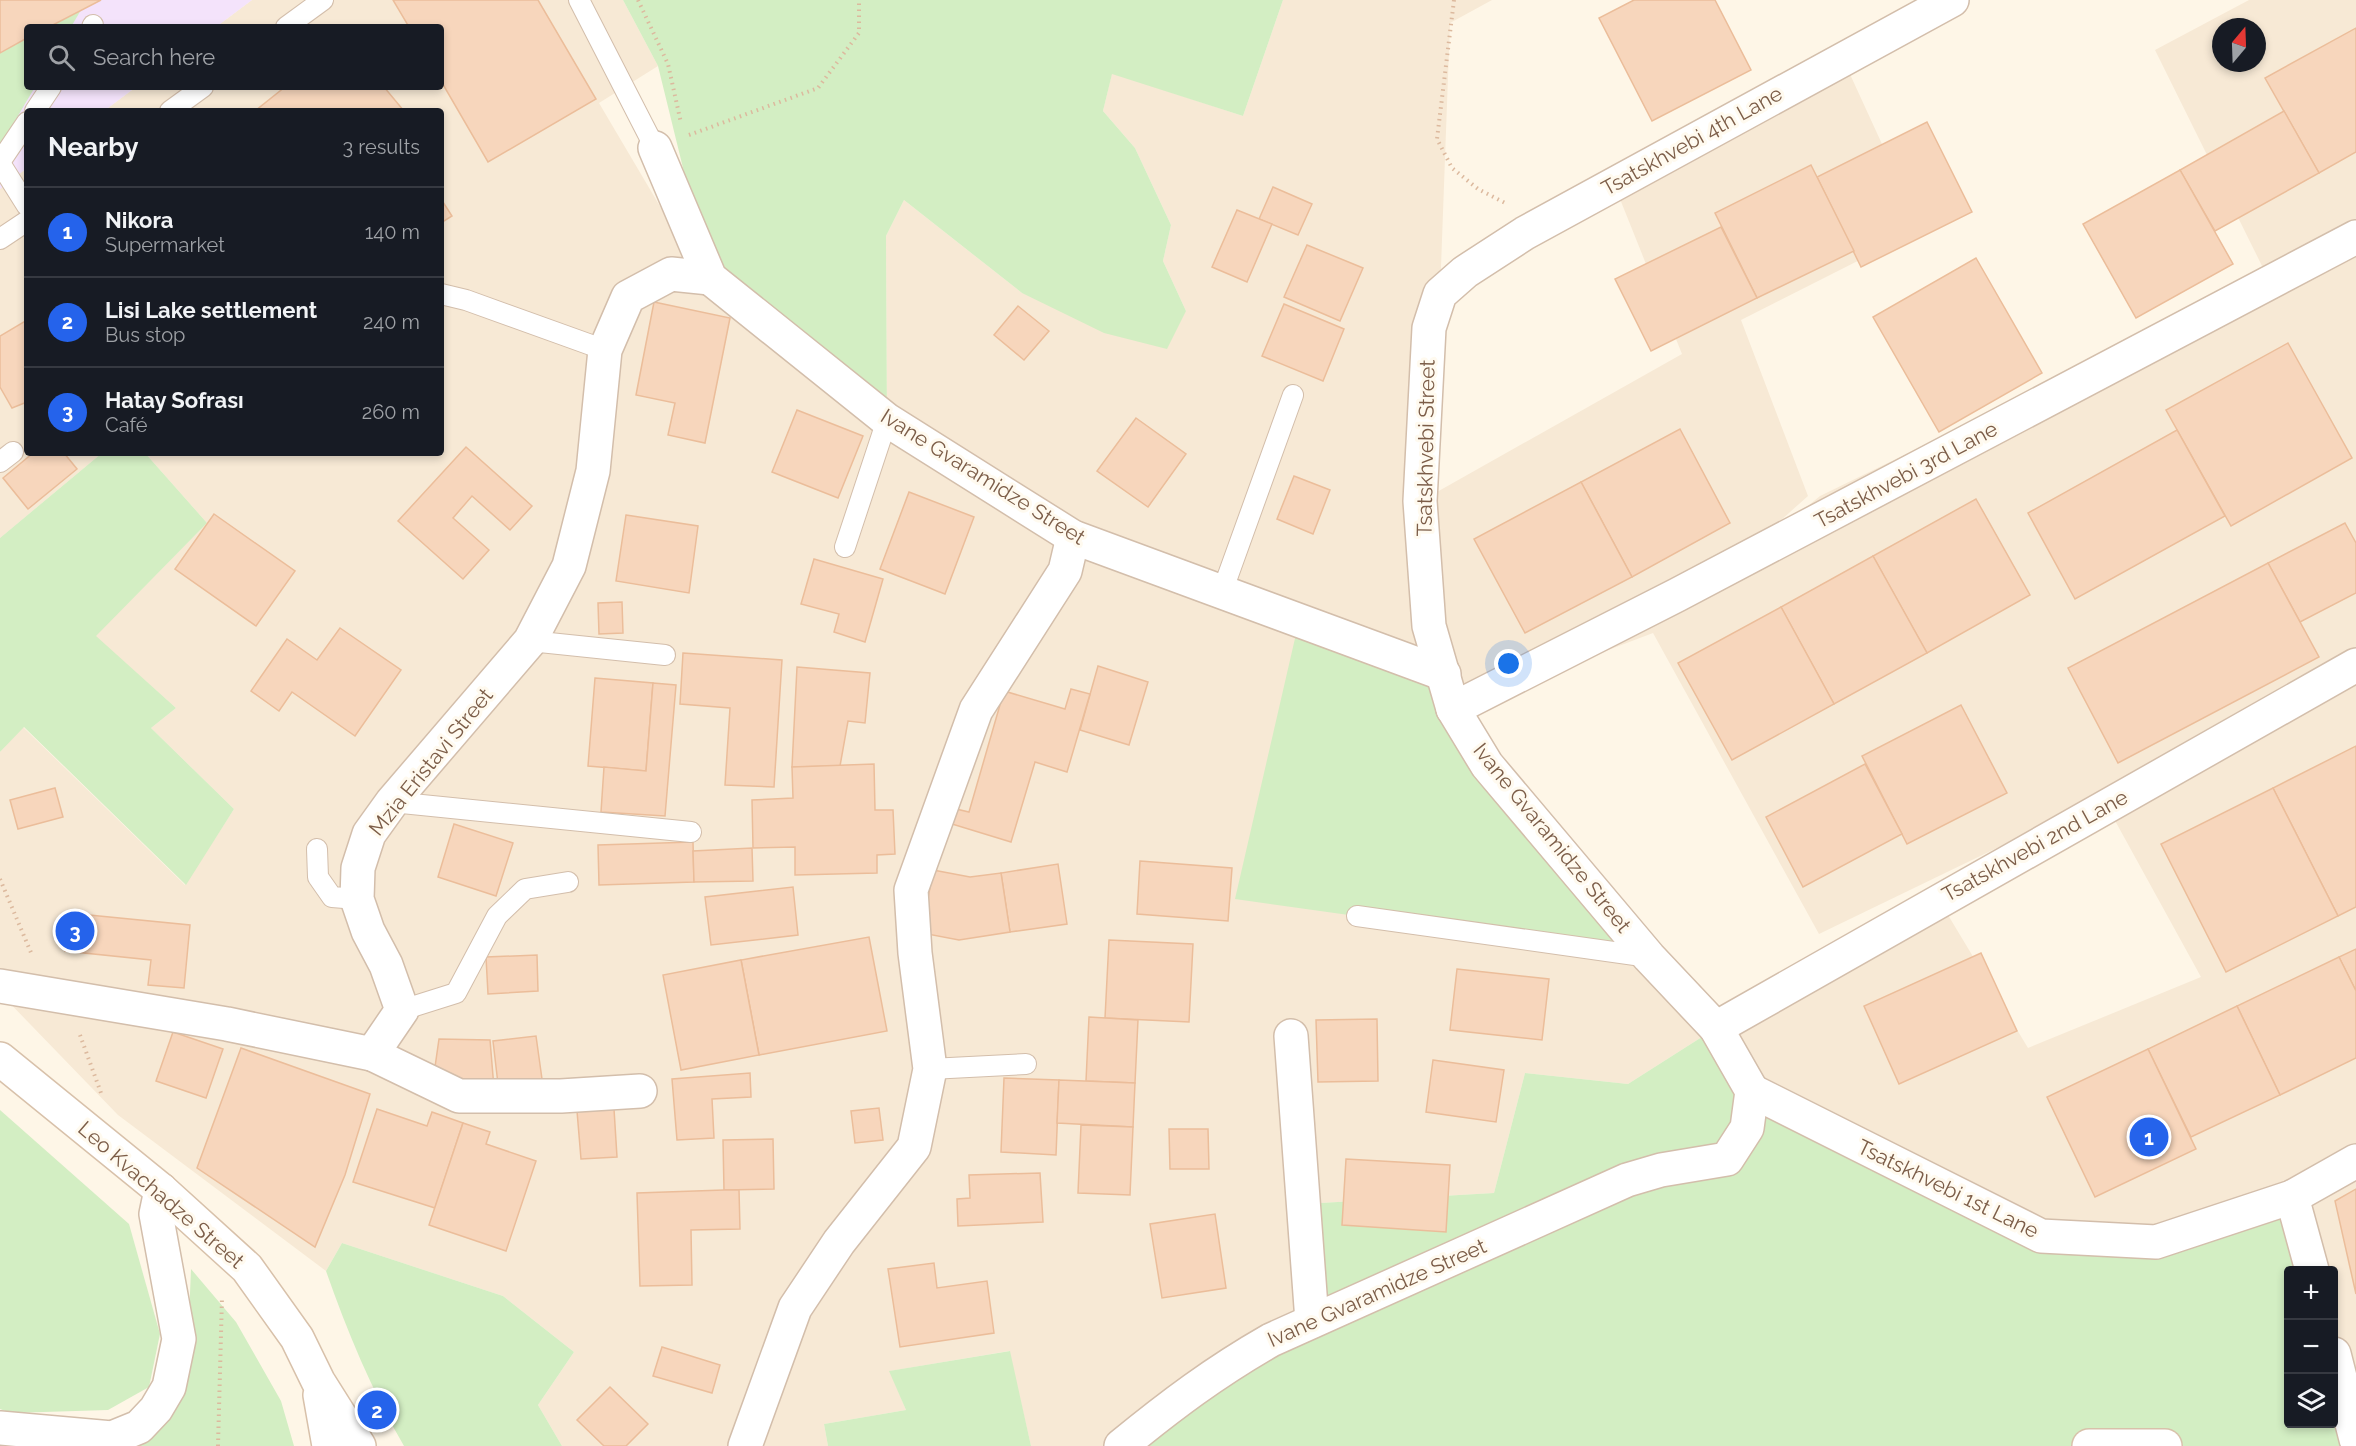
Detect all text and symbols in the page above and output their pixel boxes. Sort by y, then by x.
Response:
north arrow [2212,18,2266,72]
search box [24,24,444,90]
icon: search [45,41,78,74]
text: Search here [93,44,215,70]
street label: Tsatskhvebi 4th Lane [1597,80,1787,201]
text: Nearby [48,132,138,162]
text: 3 results [342,135,420,159]
text: Nikora [105,207,174,233]
text: 1 [63,220,72,244]
text: 140 m [365,220,420,244]
text: Supermarket [105,233,225,257]
text: Lisi Lake settlement [105,297,317,323]
text: 2 [62,310,73,334]
text: 240 m [363,310,420,334]
text: Bus stop [105,323,185,347]
street label: Tsatskhvebi Street [1411,359,1440,537]
text: Hatay Sofrası [105,387,244,413]
text: 3 [62,400,73,424]
text: 260 m [362,400,420,424]
street label: Ivane Gvaramidze Street [876,403,1090,550]
text: Café [105,413,148,437]
street label: Tsatskhvebi 3rd Lane [1810,416,2001,533]
your location [1494,649,1523,678]
street label: Mzia Eristavi Street [364,683,498,840]
street label: Ivane Gvaramidze Street [1468,738,1637,937]
street label: Tsatskhvebi 2nd Lane [1938,784,2132,907]
pin: 3 [56,908,94,954]
pin: 1 [2130,1114,2168,1160]
street label: Leo Kvachadze Street [73,1116,249,1273]
street label: Tsatskhvebi 1st Lane [1854,1134,2043,1243]
street label: Ivane Gvaramidze Street [1264,1233,1490,1352]
map controls [2284,1266,2338,1428]
button: + [2284,1266,2338,1320]
button: − [2284,1320,2338,1374]
button: layers [2284,1374,2338,1428]
pin: 2 [358,1388,397,1432]

